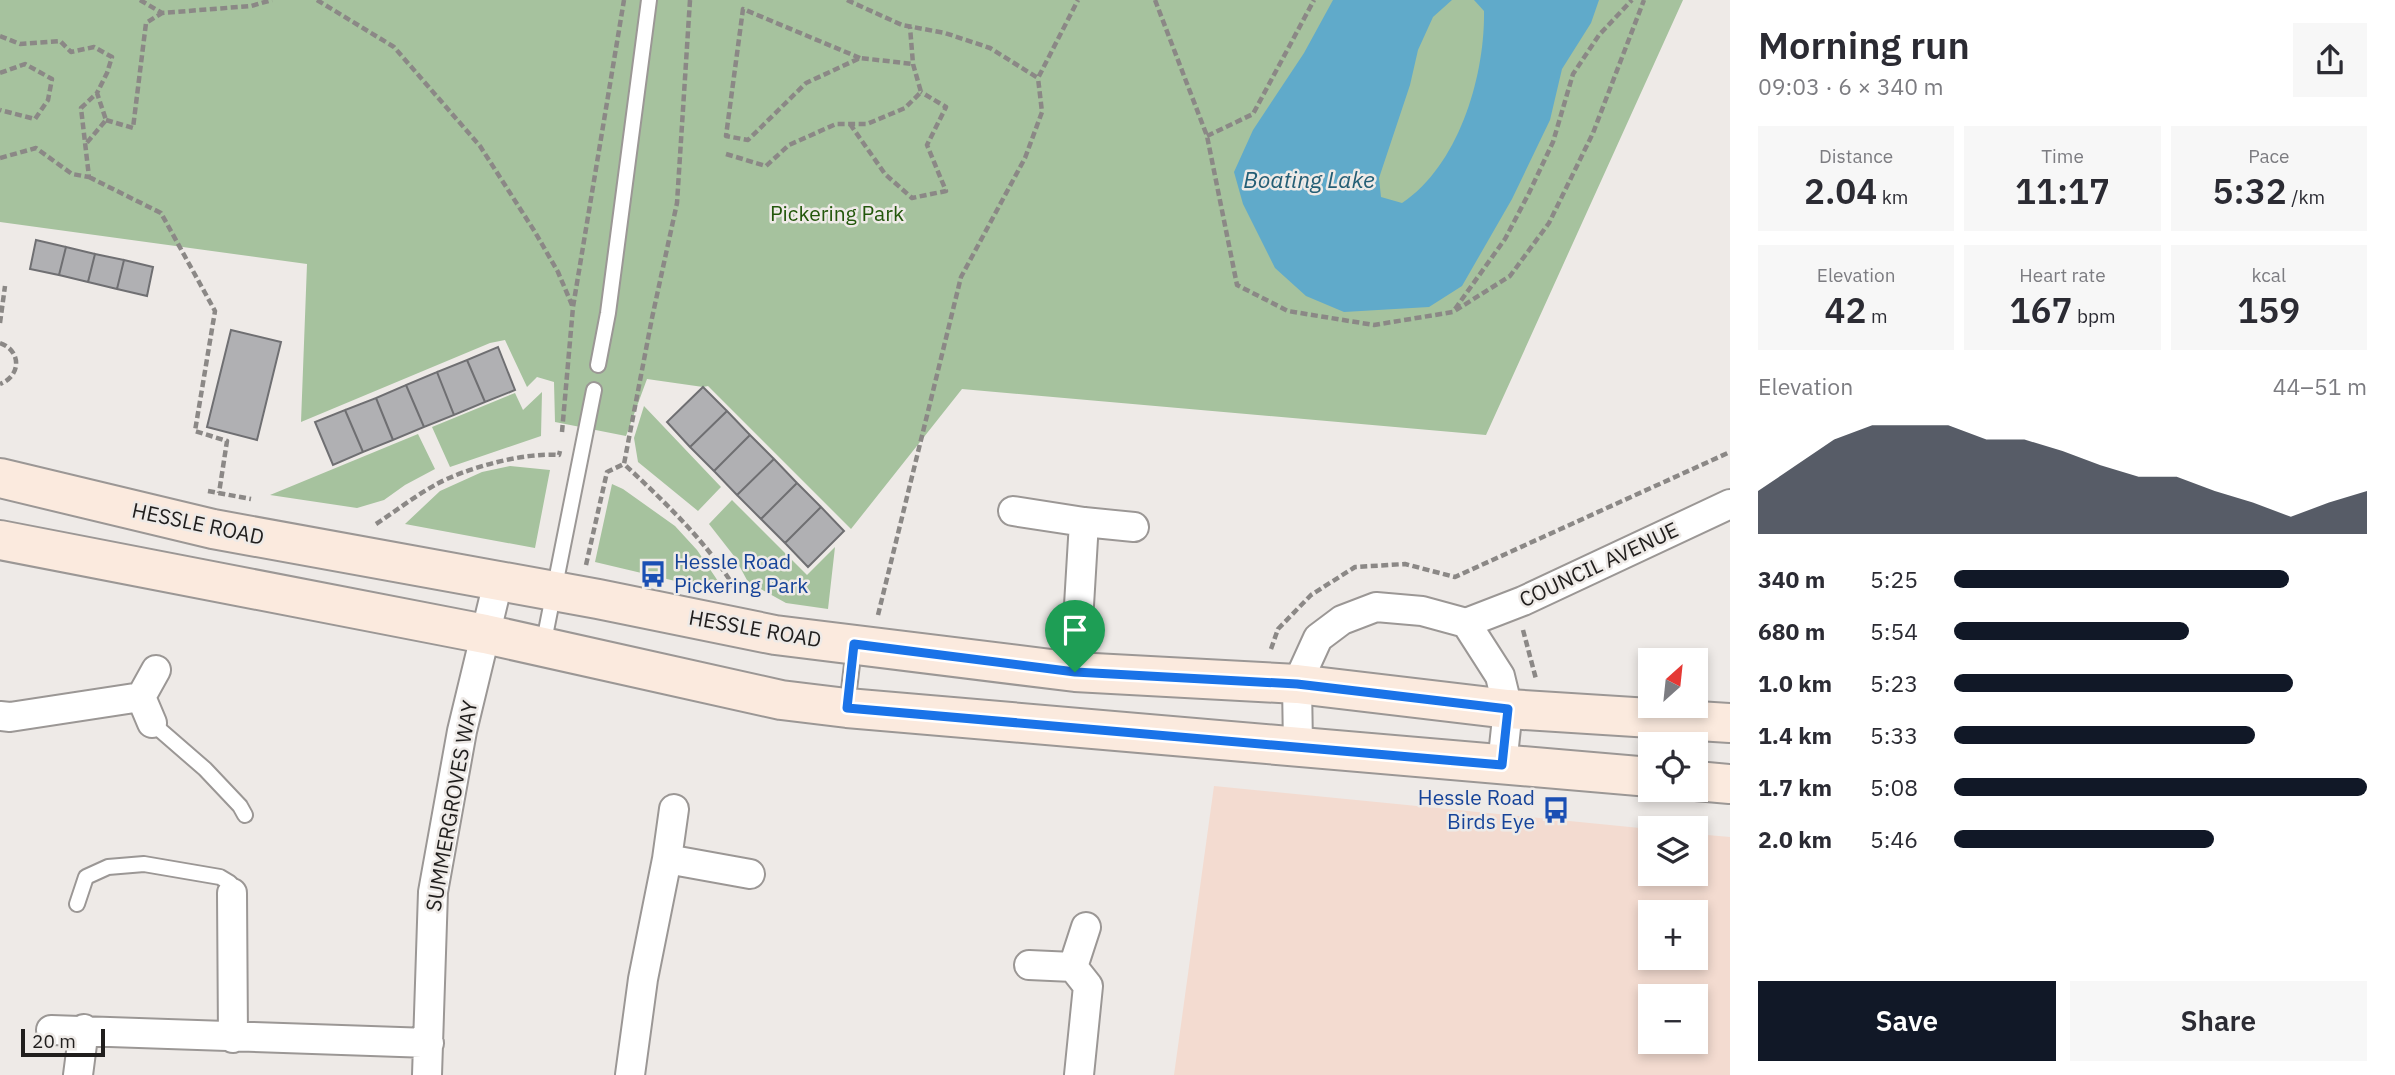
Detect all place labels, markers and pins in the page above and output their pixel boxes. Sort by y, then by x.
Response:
place label: Hessle Road Pickering Park [674,547,808,599]
bus stop icon: Hessle Road Pickering Park [638,559,668,589]
pin [1045,600,1105,672]
place label: Hessle Road Birds Eye [1418,783,1535,835]
bus stop icon: Hessle Road Birds Eye [1541,795,1571,825]

